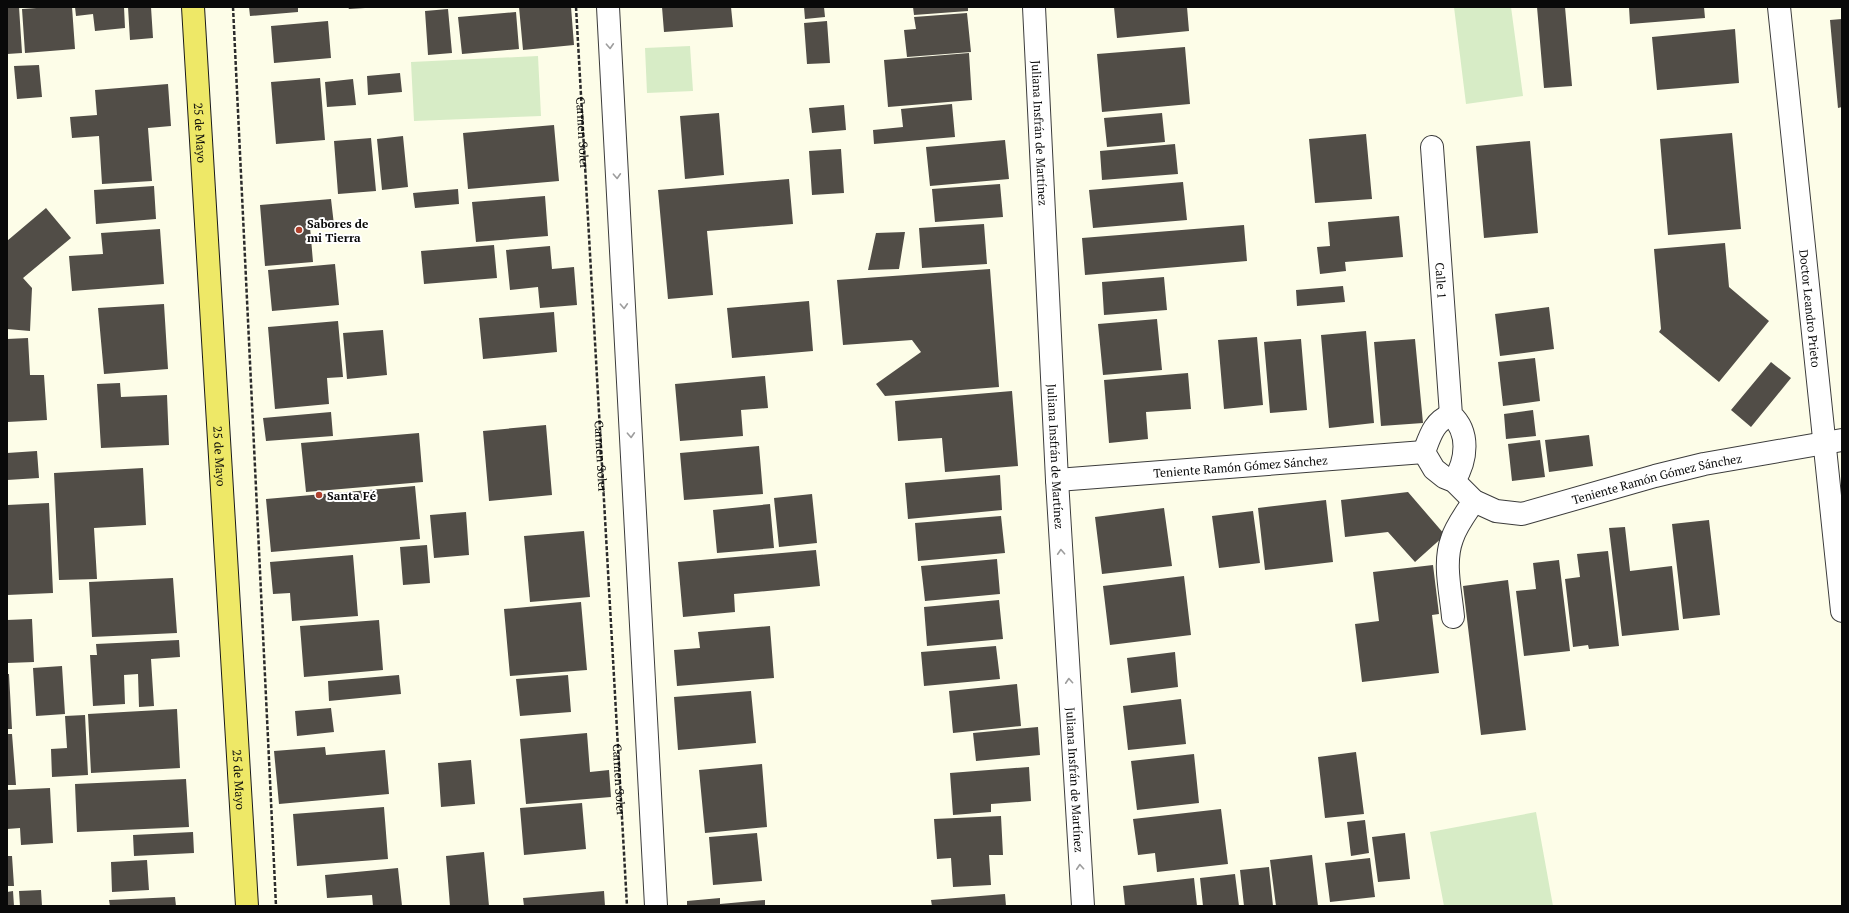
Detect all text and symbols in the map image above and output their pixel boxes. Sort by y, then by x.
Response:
one-way arrow [606,43,614,49]
street label: Juliana Insfrán de Martínez [1029,60,1051,206]
street label: Carmen Soler [574,96,593,170]
street label: 25 de Mayo [191,102,210,164]
one-way arrow [613,173,621,179]
place label: Sabores de mi Tierra [307,216,369,245]
marker: Sabores de mi Tierra [294,225,304,235]
street label: Doctor Leandro Prieto [1797,249,1824,368]
street label: Calle 1 [1433,262,1450,299]
one-way arrow [620,303,628,309]
street label: Juliana Insfrán de Martínez [1045,383,1067,530]
street label: Carmen Soler [592,420,611,493]
street label: 25 de Mayo [211,426,229,487]
one-way arrow [627,432,635,438]
street label: Teniente Ramón Gómez Sánchez [1570,450,1743,507]
street label: Teniente Ramón Gómez Sánchez [1153,452,1328,480]
place label: Santa Fé [327,488,377,503]
marker: Santa Fé [314,490,324,500]
one-way arrow [1056,549,1065,555]
one-way arrow [1064,678,1073,684]
street label: Juliana Insfrán de Martínez [1063,707,1087,853]
street label: Carmen Soler [610,743,629,817]
street label: 25 de Mayo [230,749,249,811]
one-way arrow [1076,864,1085,870]

